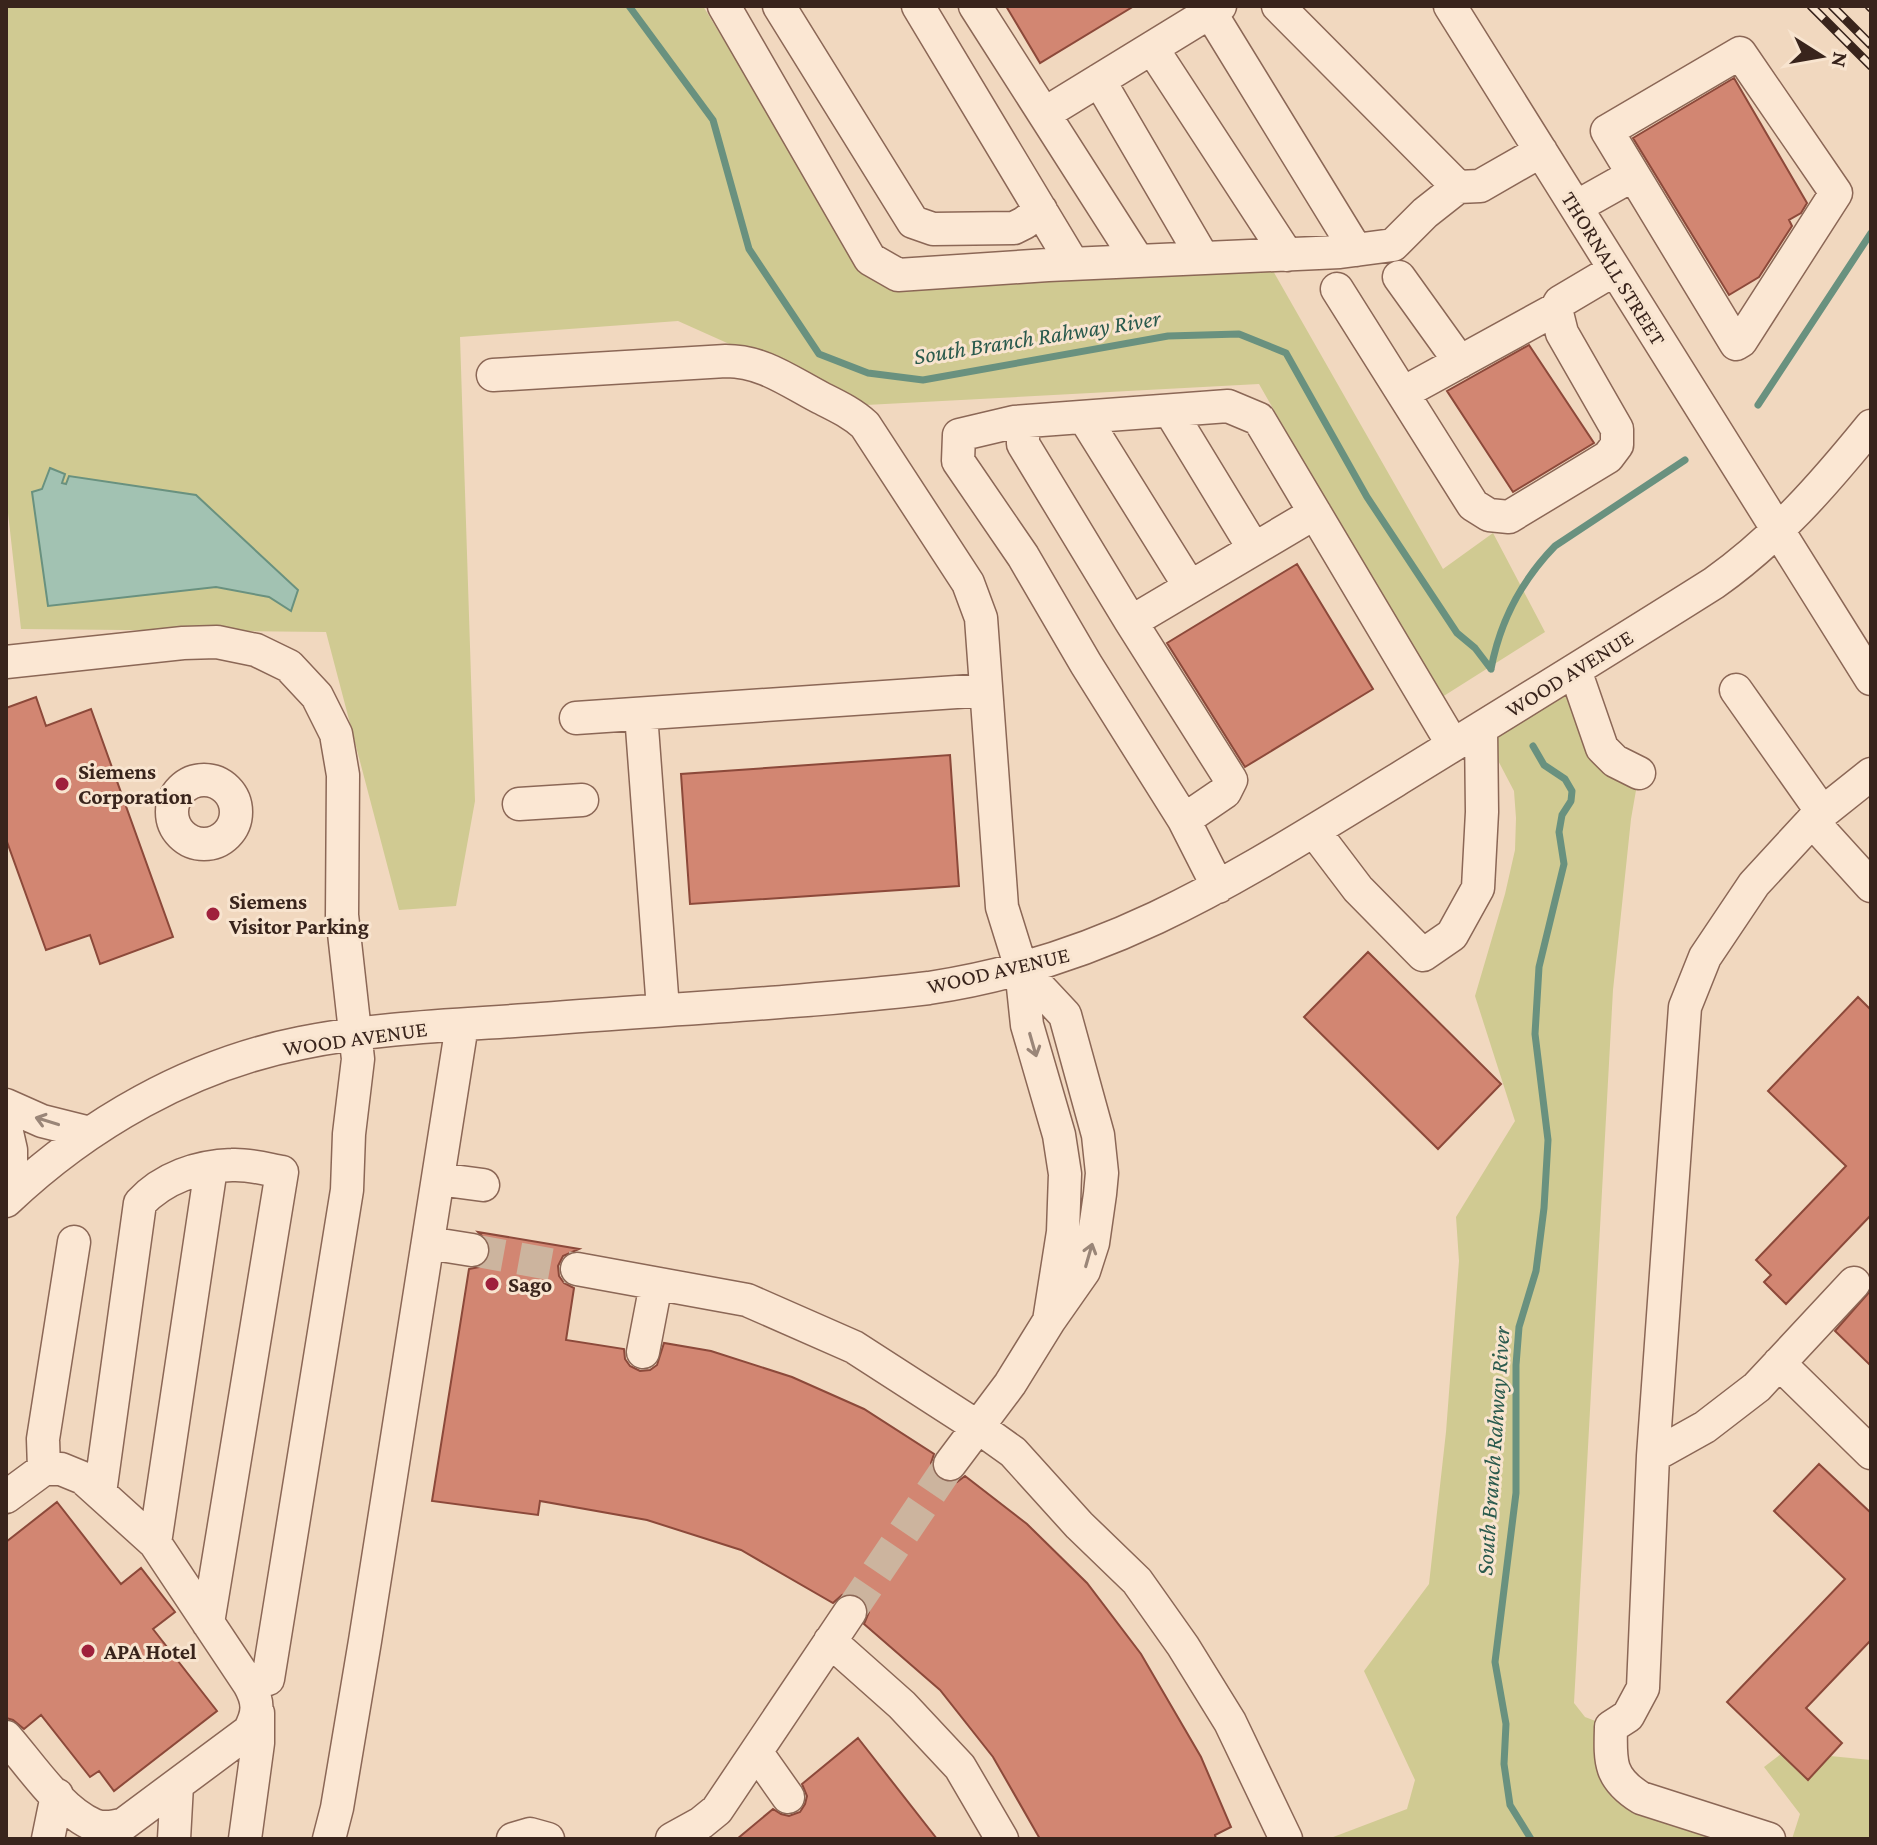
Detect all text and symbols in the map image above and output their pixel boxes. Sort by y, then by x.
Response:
north arrow [1781,16,1861,96]
text: N [1826,50,1854,69]
street label: THORNALL STREET [1556,187,1671,350]
water label: South Branch Rahway River [912,304,1163,369]
street label: WOOD AVENUE [1501,624,1638,723]
place label: Siemens Corporation [78,759,193,809]
marker: Siemens Corporation [53,775,71,793]
place label: Siemens Visitor Parking [228,889,369,939]
marker: Siemens Visitor Parking [204,905,222,923]
street label: WOOD AVENUE [924,942,1072,999]
street label: WOOD AVENUE [281,1016,429,1061]
one-way arrow [1026,1032,1041,1058]
one-way arrow [35,1113,60,1128]
one-way arrow [1083,1243,1097,1268]
place label: Sago [508,1272,552,1297]
marker: Sago [483,1275,501,1293]
water label: South Branch Rahway River [1470,1325,1515,1576]
place label: APA Hotel [103,1639,197,1664]
marker: APA Hotel [79,1642,97,1660]

